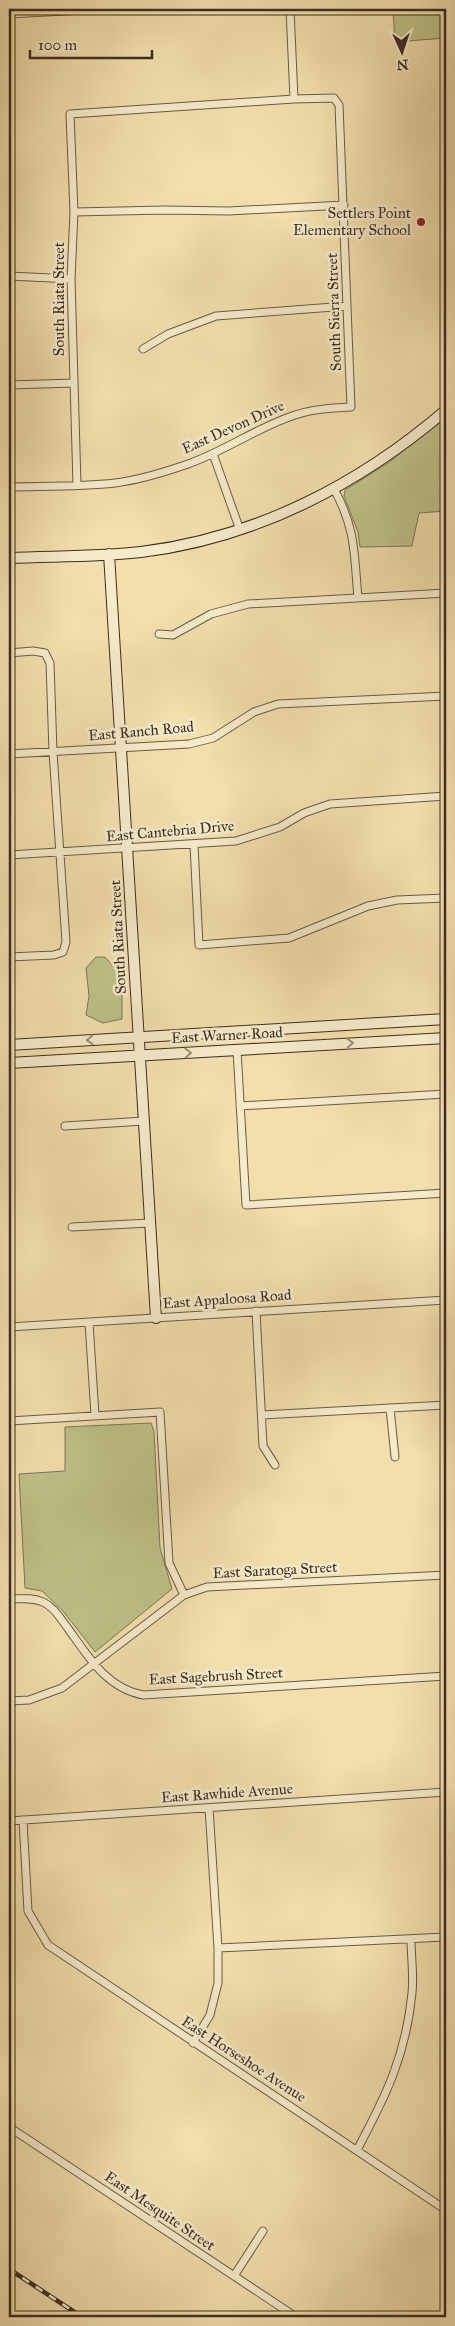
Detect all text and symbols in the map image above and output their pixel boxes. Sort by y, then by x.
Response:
scale bar [30,28,152,60]
north arrow [378,28,428,78]
text: 100 m [38,36,78,54]
text: N [396,56,409,73]
place label: Settlers Point Elementary School [293,204,412,239]
marker: Settlers Point Elementary School [415,216,427,228]
street label: South Riata Street [50,241,68,356]
street label: South Sierra Street [323,252,345,371]
street label: East Devon Drive [179,396,287,458]
street label: East Ranch Road [87,717,195,745]
street label: East Cantebria Drive [105,816,235,846]
street label: South Riata Street [106,879,130,995]
street label: East Warner Road [171,1023,284,1047]
one-way arrow [86,1035,94,1046]
one-way arrow [347,1038,355,1049]
one-way arrow [184,1047,192,1058]
street label: East Appaloosa Road [162,1285,292,1312]
street label: East Saratoga Street [212,1558,338,1582]
street label: East Sagebrush Street [148,1663,284,1689]
street label: East Rawhide Avenue [161,1779,293,1807]
street label: East Horseshoe Avenue [178,2012,310,2106]
street label: East Mesquite Street [101,2167,219,2256]

